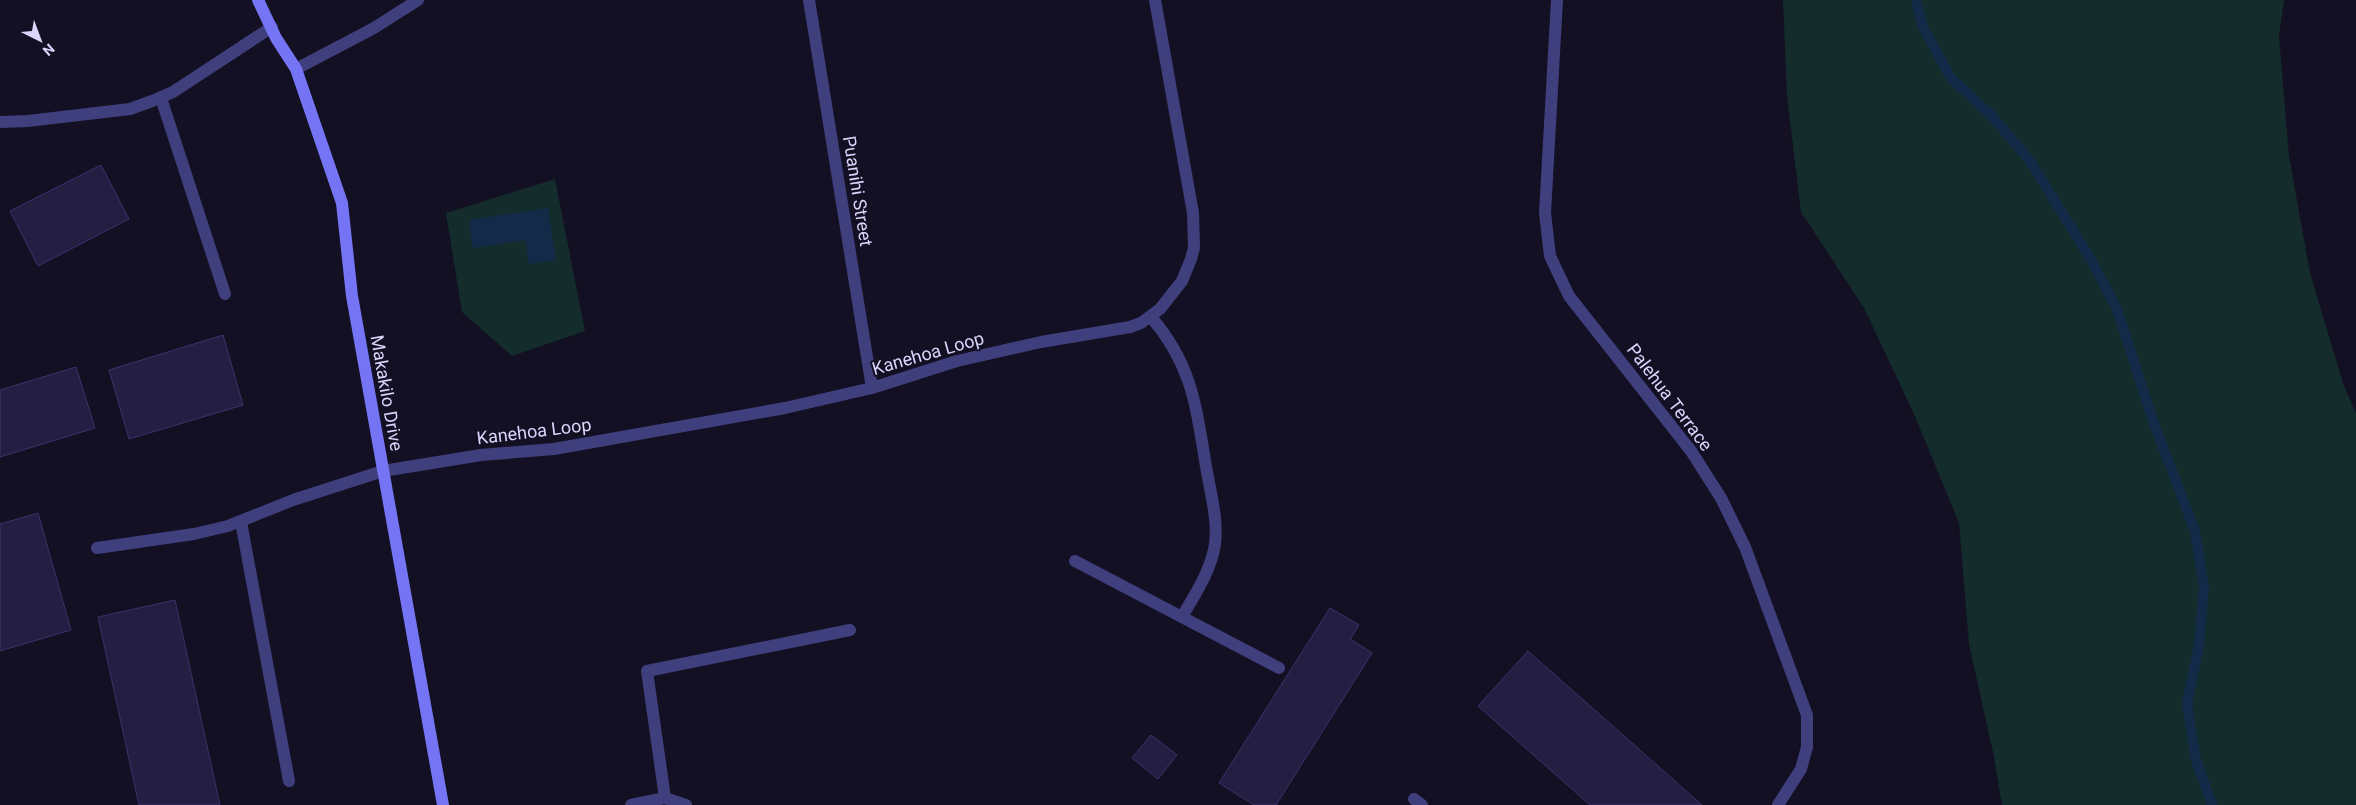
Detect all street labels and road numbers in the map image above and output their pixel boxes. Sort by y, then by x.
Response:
street label: Puanihi Street [839,134,877,248]
street label: Kanehoa Loop [870,327,986,379]
street label: Makakilo Drive [366,333,408,453]
street label: Palehua Terrace [1623,339,1717,455]
street label: Kanehoa Loop [475,414,593,448]

